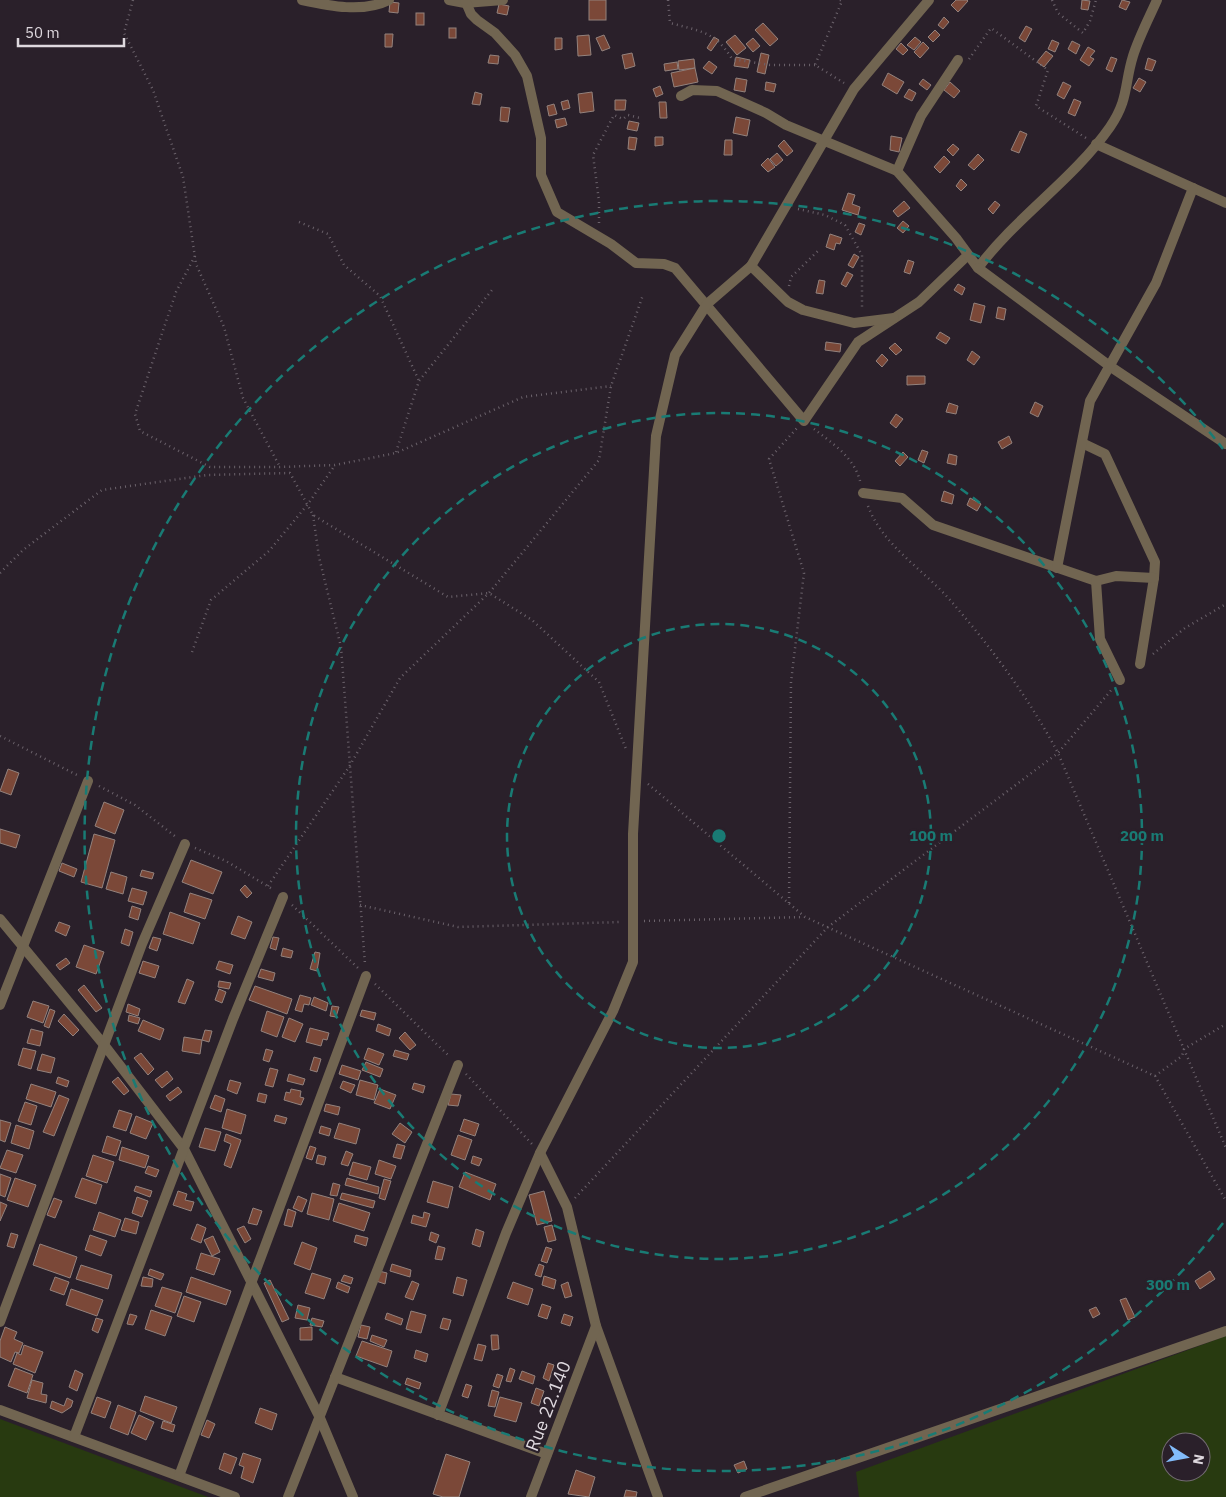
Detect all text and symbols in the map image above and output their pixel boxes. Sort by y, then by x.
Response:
scale bar [18,15,124,47]
text: 50 m [25,23,60,42]
text: 100 m [909,826,953,845]
text: 200 m [1120,826,1164,845]
centre of rings [710,827,728,845]
text: 300 m [1146,1275,1190,1294]
street label: Rue 22.140 [520,1358,576,1454]
north arrow [1161,1432,1211,1482]
text: N [1189,1453,1209,1466]

